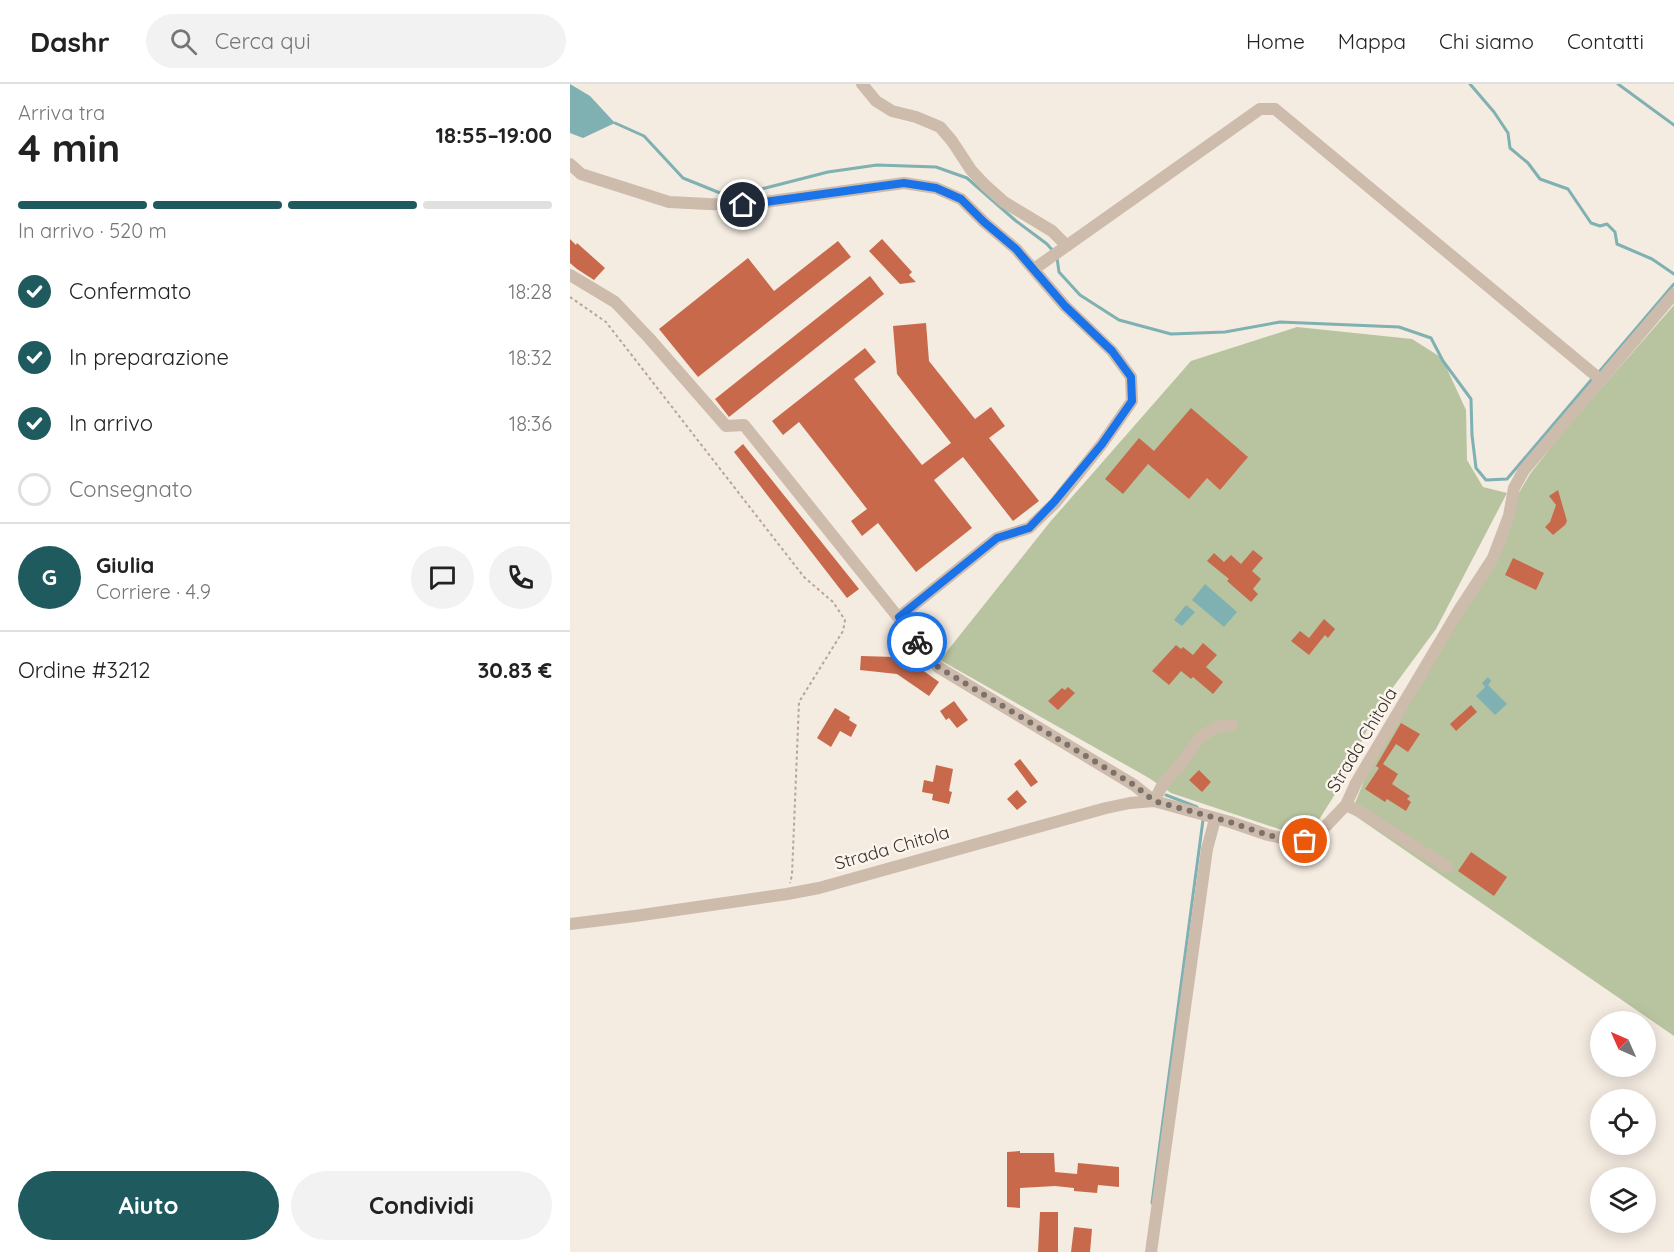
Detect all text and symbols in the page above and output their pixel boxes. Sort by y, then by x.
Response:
search box [146,14,566,68]
text: Dashr [30,24,110,59]
icon: search [167,25,200,58]
text: Cerca qui [215,27,311,55]
text: Home [1246,28,1305,54]
text: Mappa [1338,28,1406,54]
text: Chi siamo [1439,28,1534,54]
text: Contatti [1567,28,1644,54]
text: Arriva tra [18,100,105,125]
text: 18:55–19:00 [435,121,552,149]
text: 4 min [18,123,120,172]
pin [717,179,768,230]
icon: home [726,188,759,221]
text: In arrivo · 520 m [18,218,167,243]
icon: check [18,275,51,308]
text: Confermato [69,277,191,305]
text: 18:28 [508,279,552,304]
icon: check [18,341,51,374]
text: In preparazione [69,343,229,371]
text: 18:32 [509,345,552,370]
icon: check [18,407,51,440]
text: In arrivo [69,409,153,437]
text: 18:36 [509,411,552,436]
text: Consegnato [69,475,192,503]
button: chat [411,546,474,609]
button: phone [489,546,552,609]
text: Giulia [96,551,154,579]
text: G [42,563,57,591]
text: Corriere · 4.9 [96,579,211,604]
courier [887,612,947,672]
icon: bike [901,626,934,659]
text: Ordine #3212 [18,656,150,684]
text: 30.83 € [477,656,552,684]
street label: Strada Chitola [1321,683,1402,796]
pin [1279,815,1330,866]
street label: Strada Chitola [832,820,952,875]
icon: bag [1288,824,1321,857]
north arrow [1590,1011,1656,1077]
map controls [1590,1011,1656,1233]
button: locate [1590,1089,1656,1155]
button: layers [1590,1167,1656,1233]
button: Aiuto [18,1171,279,1240]
button: Condividi [291,1171,552,1240]

